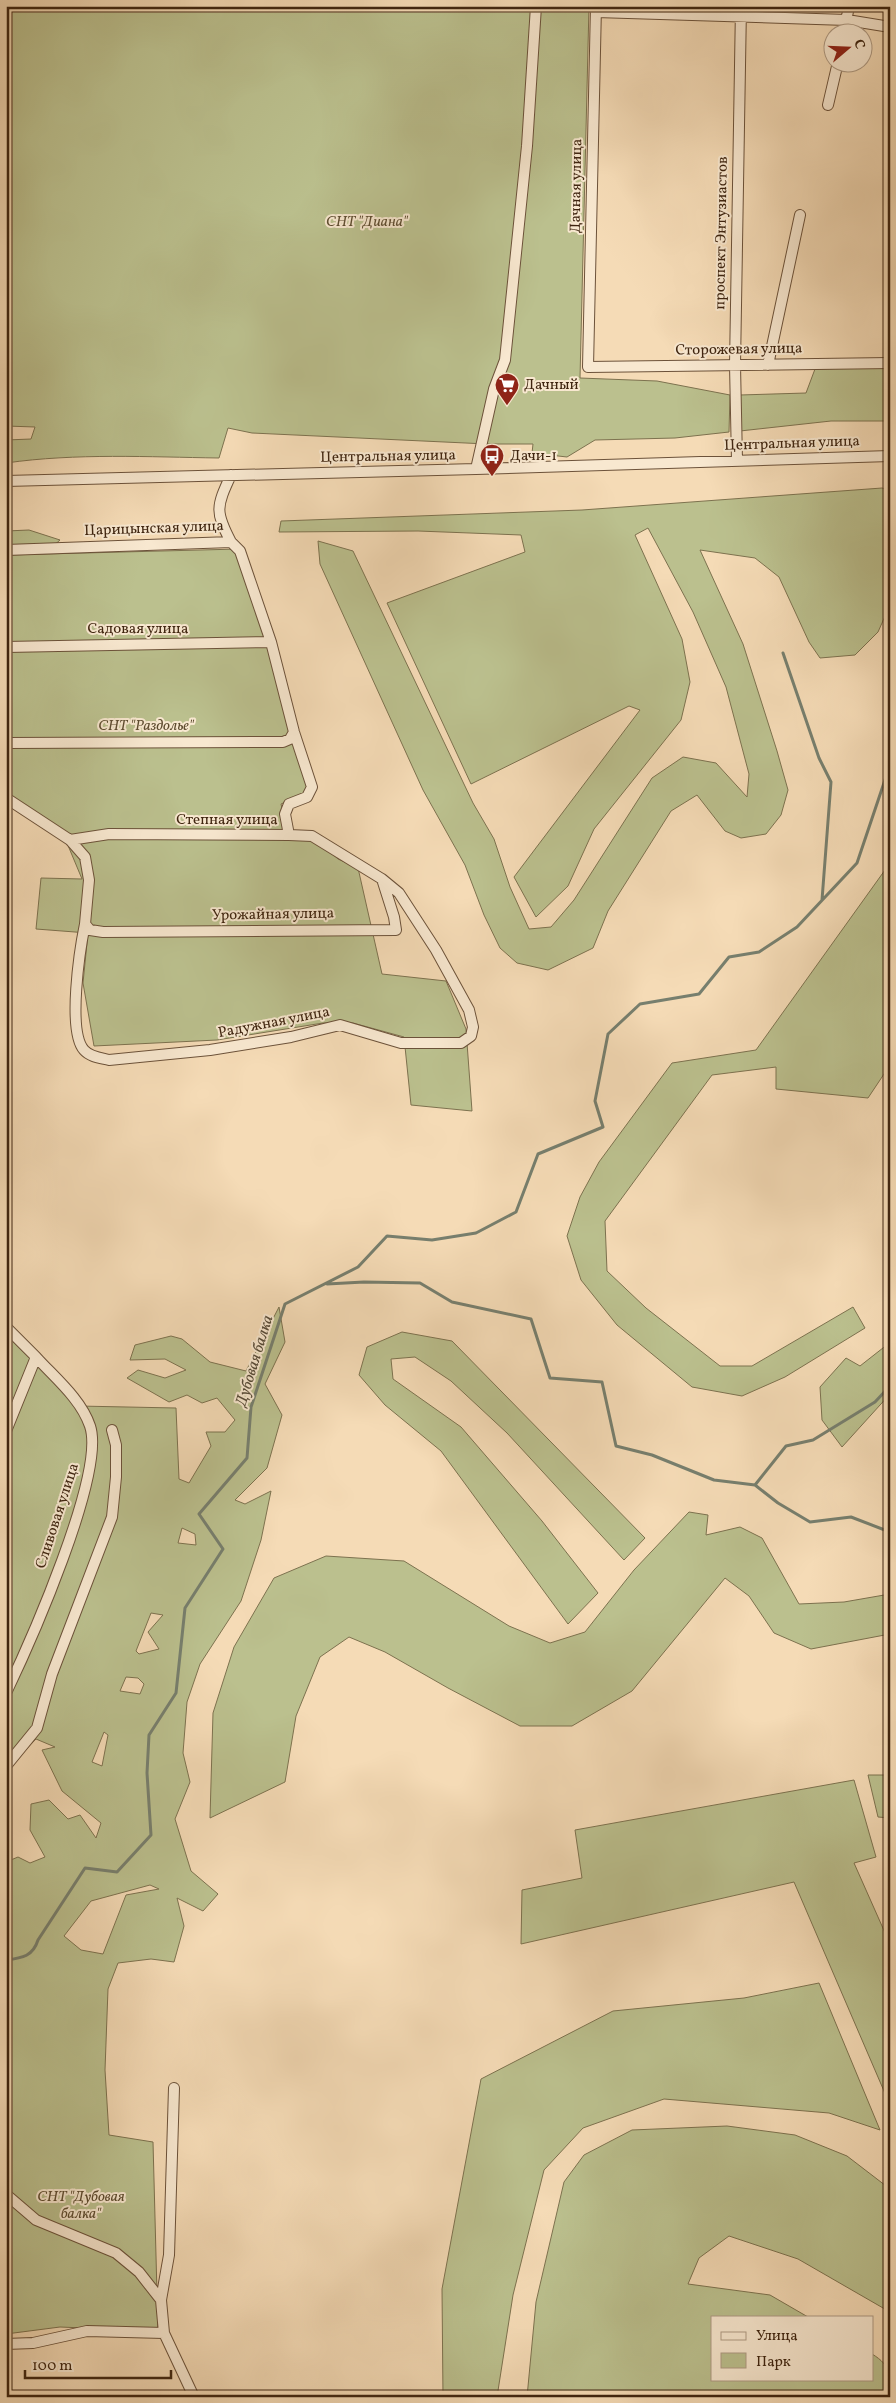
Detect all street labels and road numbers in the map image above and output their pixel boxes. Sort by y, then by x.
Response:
street label: Дачная улица [566,139,588,233]
street label: проспект Энтузиастов [710,156,734,310]
street label: Сторожевая улица [675,338,803,362]
street label: Центральная улица [724,431,860,457]
street label: Центральная улица [320,445,456,469]
street label: Царицынская улица [84,516,224,542]
street label: Садовая улица [88,619,188,640]
street label: Степная улица [176,810,278,831]
street label: Урожайная улица [212,903,334,927]
street label: Радужная улица [216,1002,332,1044]
street label: Сливовая улица [31,1460,85,1572]

